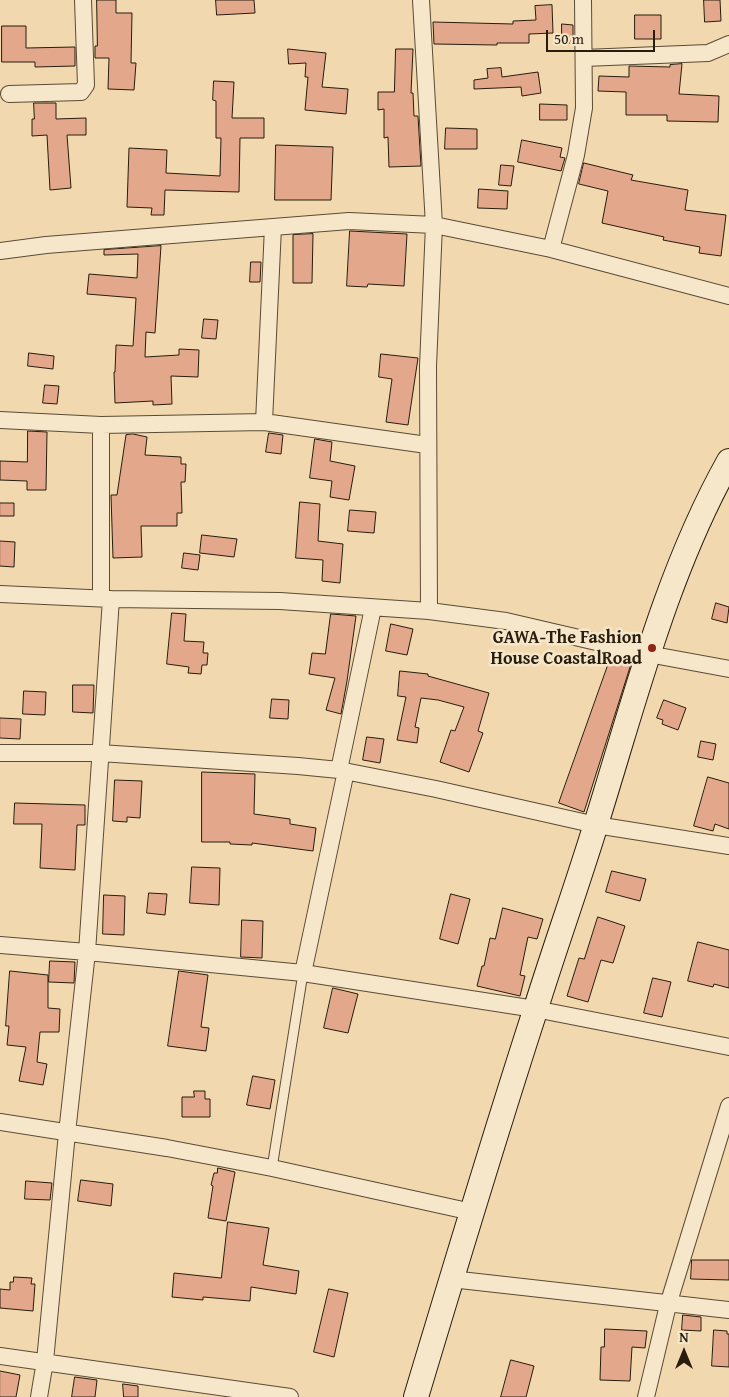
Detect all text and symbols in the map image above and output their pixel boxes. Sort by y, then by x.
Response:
scale bar [549,20,658,52]
text: 50 m [554,28,584,49]
place label: GAWA-The Fashion House CoastalRoad [490,627,642,670]
marker: GAWA-The Fashion House CoastalRoad [646,642,658,654]
north arrow [659,1327,709,1377]
text: N [679,1327,689,1347]

